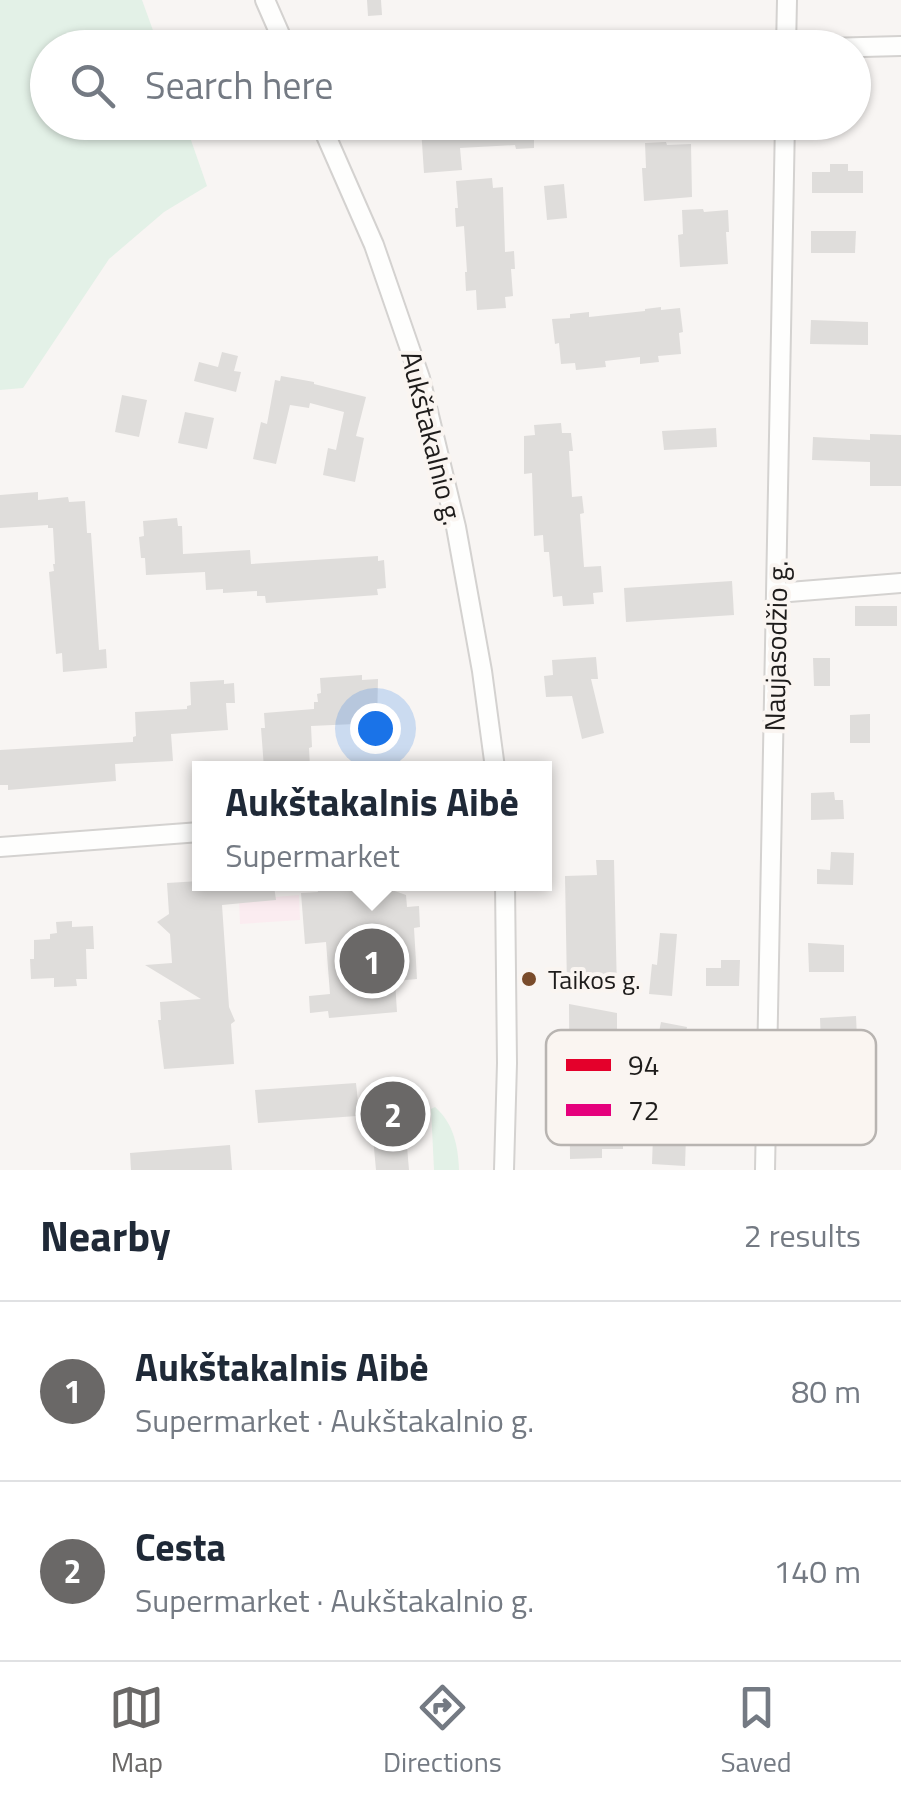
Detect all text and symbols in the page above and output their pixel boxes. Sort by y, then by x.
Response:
search box [30,30,871,140]
text: Search here [145,56,333,114]
icon: search [65,58,120,113]
street label: Aukštakalnio g. [390,346,475,530]
street label: Naujasodžio g. [753,560,798,732]
your location [350,703,401,754]
popup [192,761,552,891]
text: Aukštakalnis Aibė [225,773,519,831]
text: Supermarket [225,831,400,879]
pin: 1 [340,924,404,998]
place label: Taikos g. [548,960,641,999]
marker: Taikos g. [519,969,539,989]
legend [546,1030,876,1145]
text: 94 [628,1043,659,1086]
pin: 2 [360,1076,426,1152]
text: 72 [628,1088,659,1131]
text: Nearby [40,1203,171,1267]
text: 2 results [744,1211,861,1259]
text: Aukštakalnis Aibė [135,1338,429,1396]
text: 1 [64,1367,81,1415]
text: 80 m [791,1367,861,1415]
text: Supermarket · Aukštakalnio g. [135,1396,534,1444]
text: Cesta [135,1518,226,1576]
text: 2 [64,1547,81,1595]
text: 140 m [773,1547,861,1595]
text: Supermarket · Aukštakalnio g. [135,1576,534,1624]
tab: Map [109,1680,164,1783]
tab: Directions [383,1680,502,1783]
tab: Saved [720,1680,792,1783]

